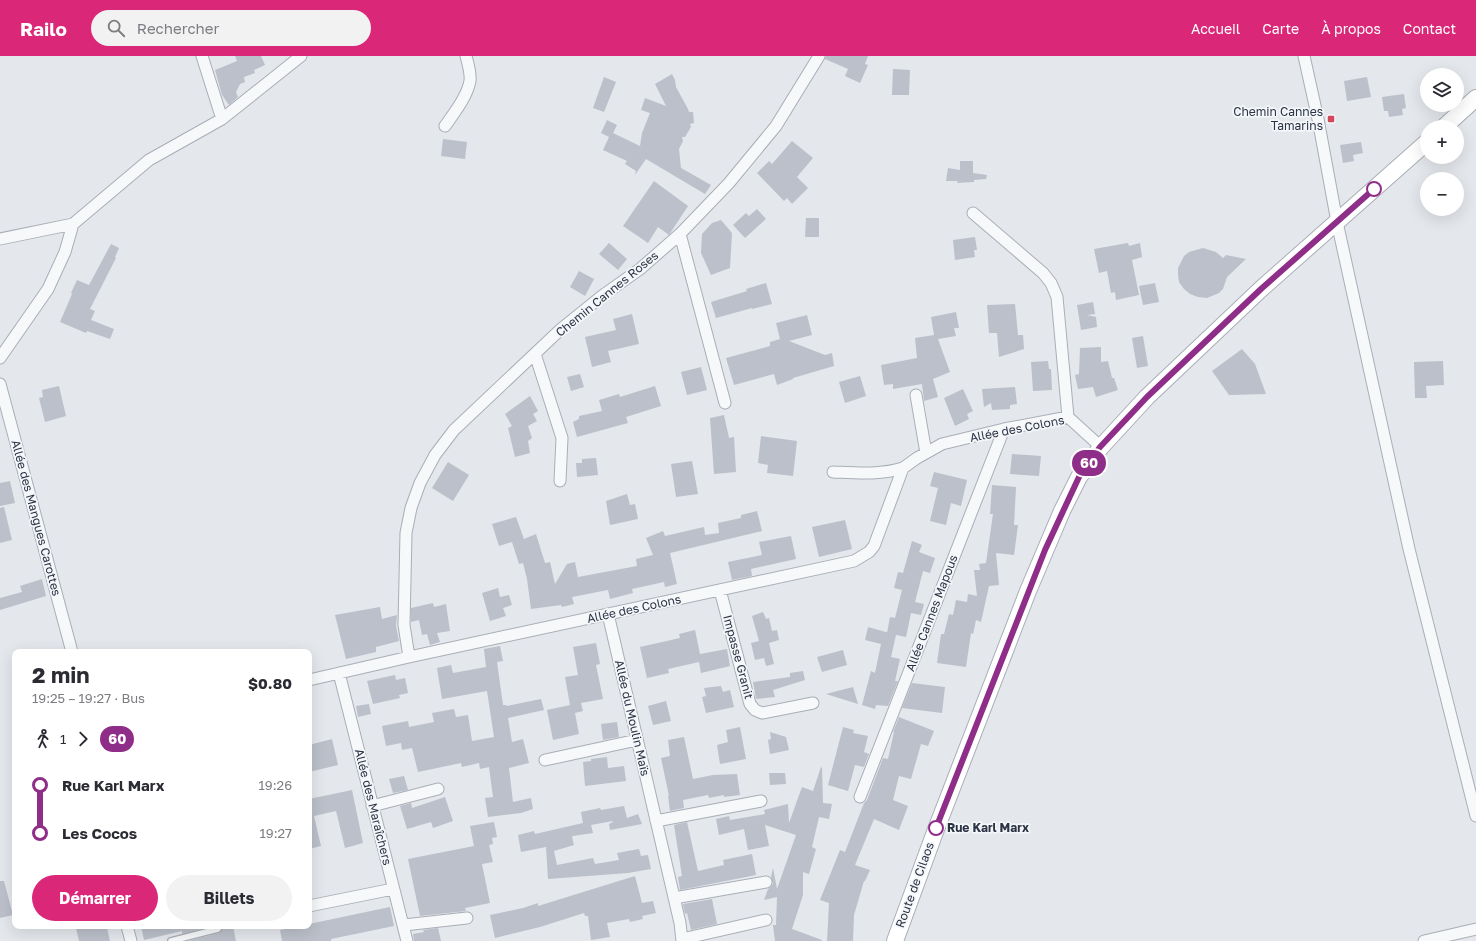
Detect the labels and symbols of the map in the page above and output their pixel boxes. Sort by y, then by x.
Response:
place label: Chemin Cannes Tamarins [1233,104,1323,133]
marker: Chemin Cannes Tamarins [1326,114,1336,124]
unlabelled marker [1366,181,1382,197]
street label: Chemin Cannes Roses [552,248,661,340]
street label: Allée des Colons [968,412,1065,445]
street label: Allée des Mangues Carottes [8,438,65,598]
line badge: 60 [1071,450,1107,476]
street label: Allée Cannes Mapous [902,552,961,673]
street label: Allée des Colons [585,591,682,626]
street label: Impasse Granit [720,613,757,701]
street label: Allée du Moulin Maïs [612,658,653,777]
street label: Allée des Maraîchers [352,747,395,867]
marker: Rue Karl Marx [928,820,944,836]
place label: Rue Karl Marx [947,820,1029,835]
street label: Route de Cilaos [892,840,937,930]

